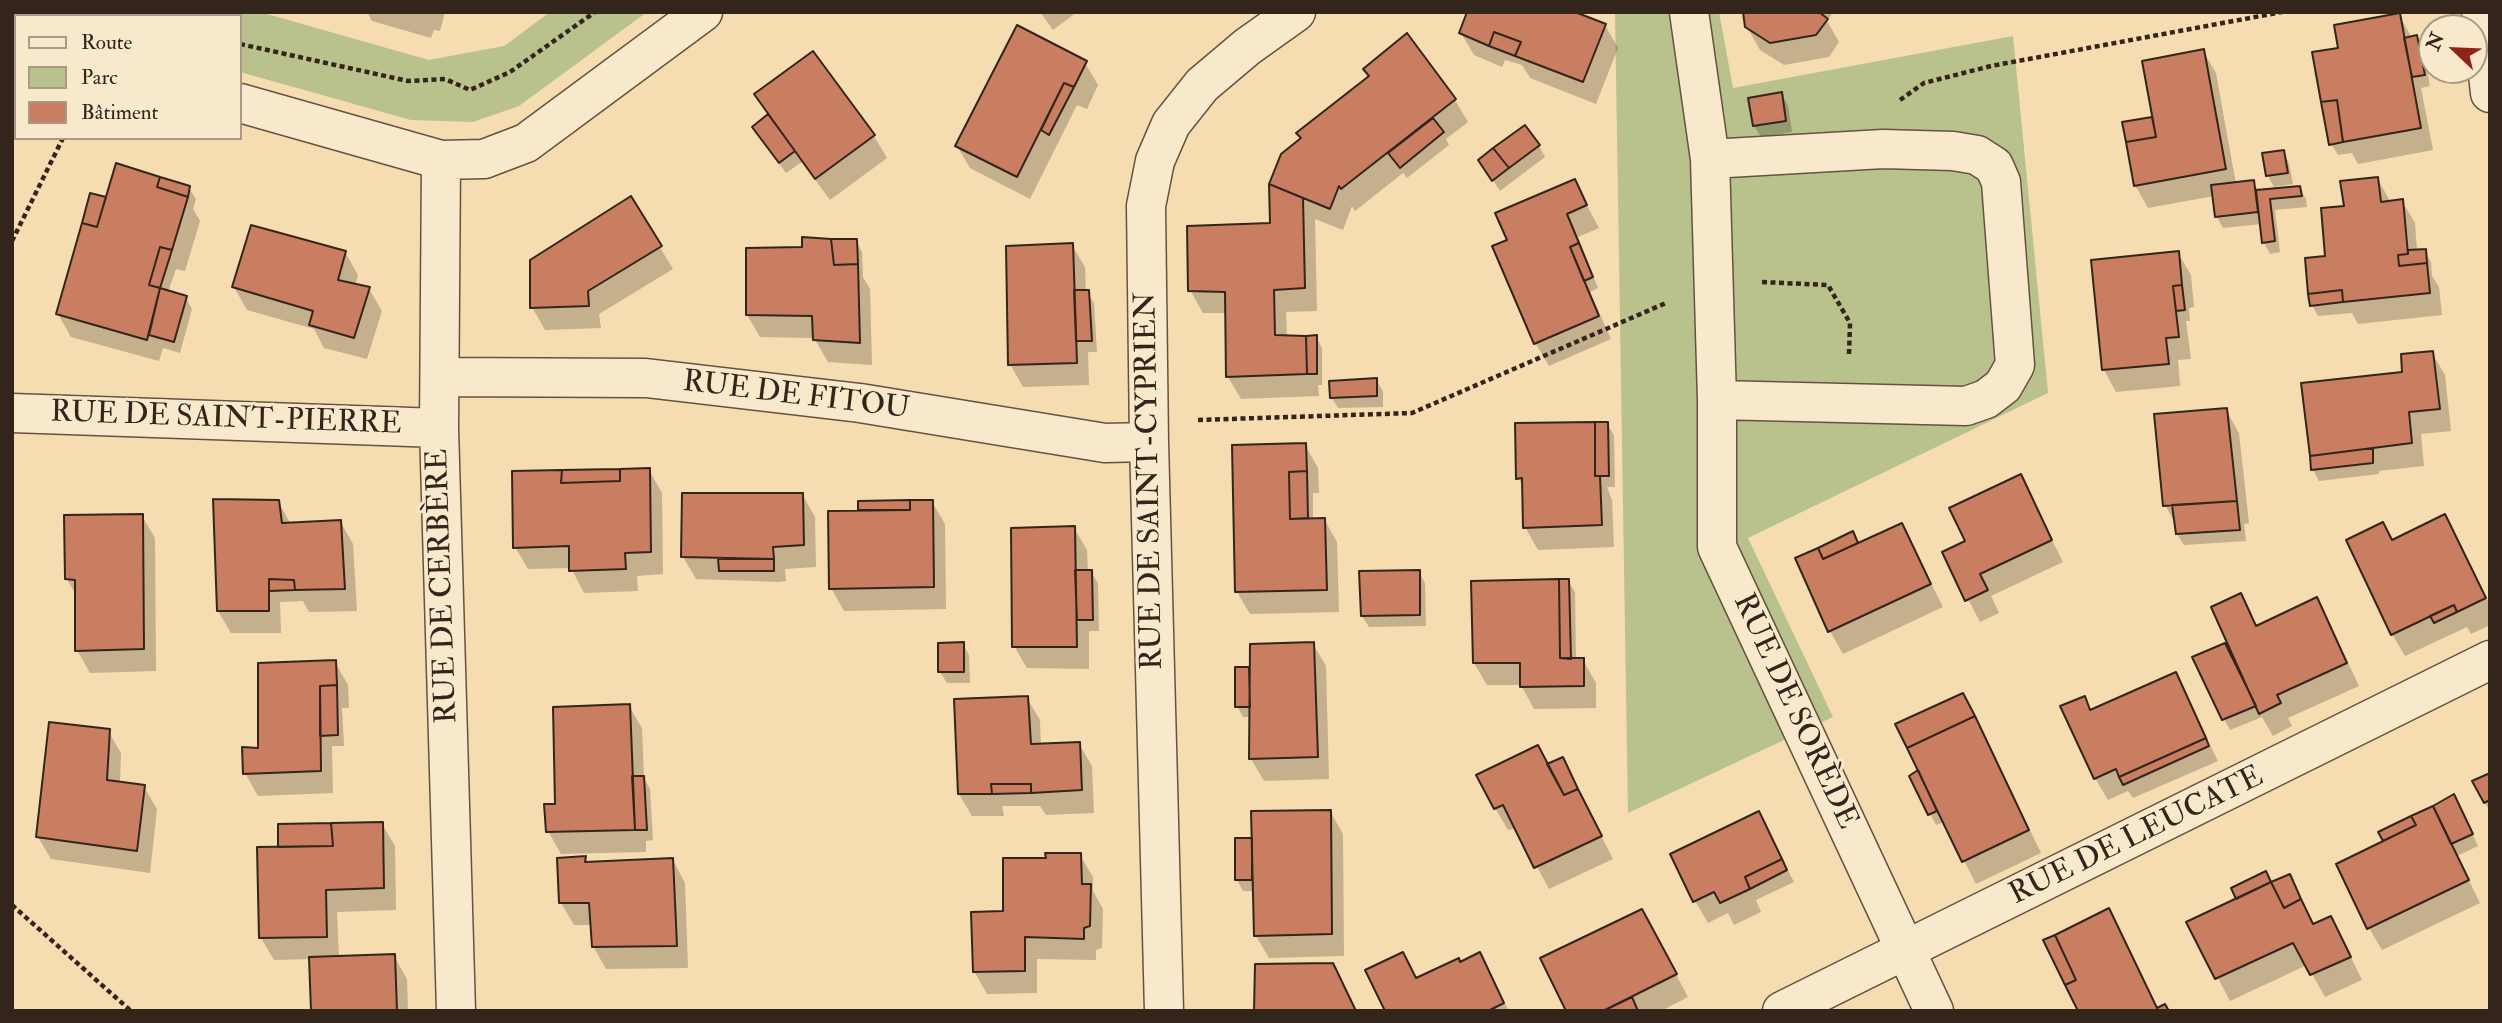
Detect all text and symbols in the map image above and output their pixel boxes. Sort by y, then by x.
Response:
legend [14,14,242,140]
north arrow [2418,14,2488,84]
text: Route [81,29,132,56]
text: N [2421,29,2450,54]
text: Parc [81,64,118,91]
text: Bâtiment [81,99,158,126]
street label: RUE DE SAINT-CYPRIEN [1130,292,1172,670]
street label: RUE DE FITOU [680,365,912,429]
street label: RUE DE SAINT-PIERRE [50,396,402,444]
street label: RUE DE CERBÈRE [421,448,467,724]
street label: RUE DE SORÈDE [1724,589,1864,835]
street label: RUE DE LEUCATE [2004,760,2270,914]

